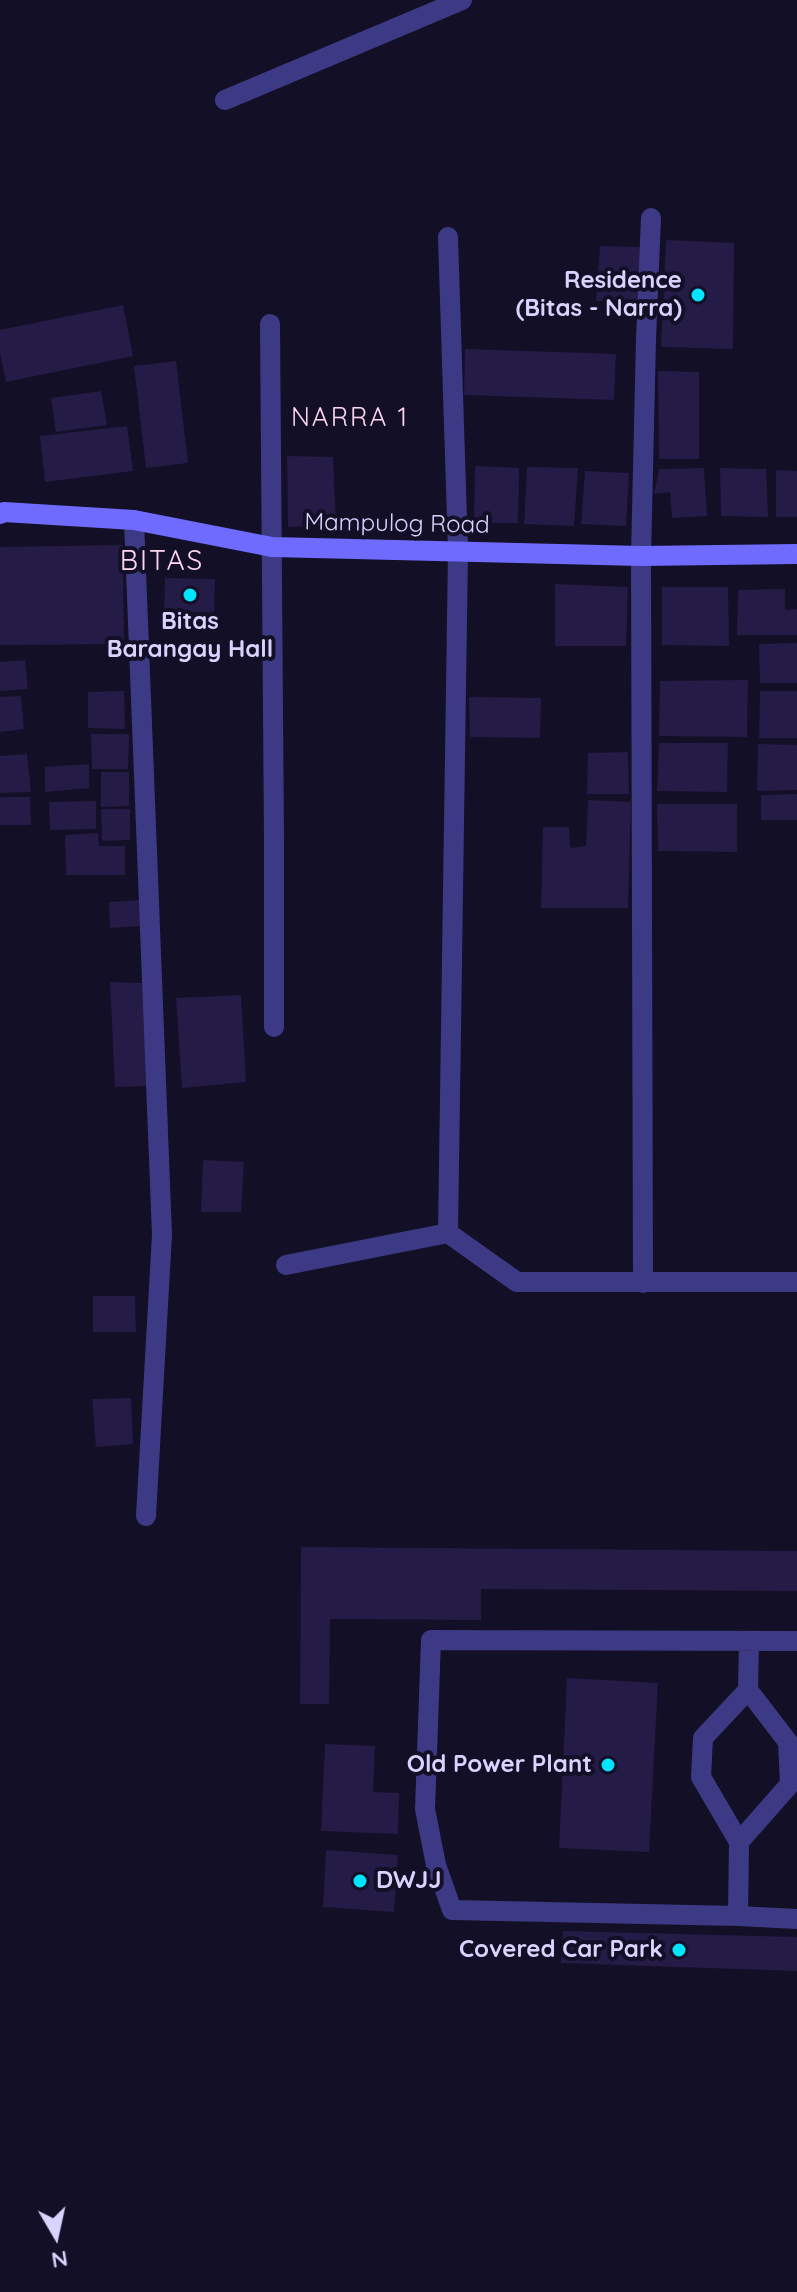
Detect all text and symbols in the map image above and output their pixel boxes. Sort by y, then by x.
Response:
place label: Residence (Bitas - Narra) [516,267,682,323]
marker: Residence (Bitas - Narra) [689,286,707,304]
district label: NARRA 1 [291,402,409,434]
street label: Mampulog Road [304,508,490,540]
district label: BITAS [120,545,204,579]
marker: Bitas Barangay Hall [181,586,199,604]
place label: Bitas Barangay Hall [107,608,273,664]
place label: Old Power Plant [407,1751,592,1779]
marker: Old Power Plant [599,1756,617,1774]
place label: DWJJ [376,1867,441,1895]
marker: DWJJ [351,1872,369,1890]
place label: Covered Car Park [459,1936,663,1964]
marker: Covered Car Park [670,1941,688,1959]
north arrow [16,2196,96,2276]
text: N [50,2245,70,2275]

